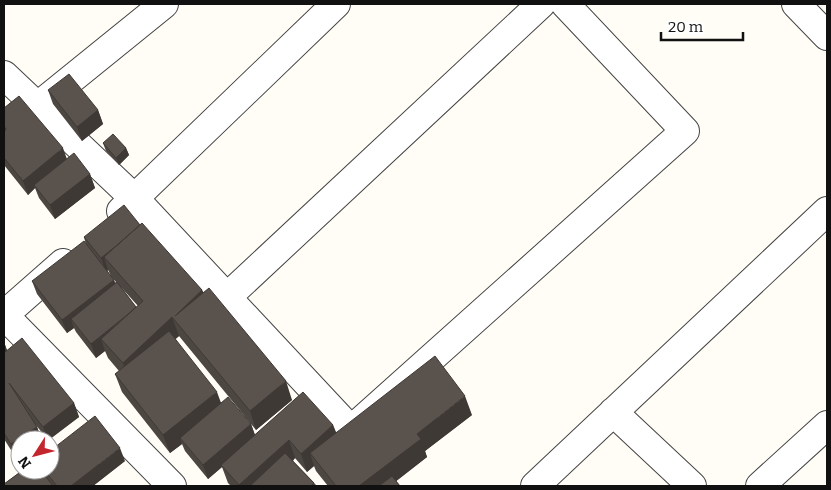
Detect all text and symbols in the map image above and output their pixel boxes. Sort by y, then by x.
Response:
scale bar [661,10,744,42]
text: 20 m [668,18,704,36]
north arrow [10,430,60,480]
text: N [15,453,35,472]

